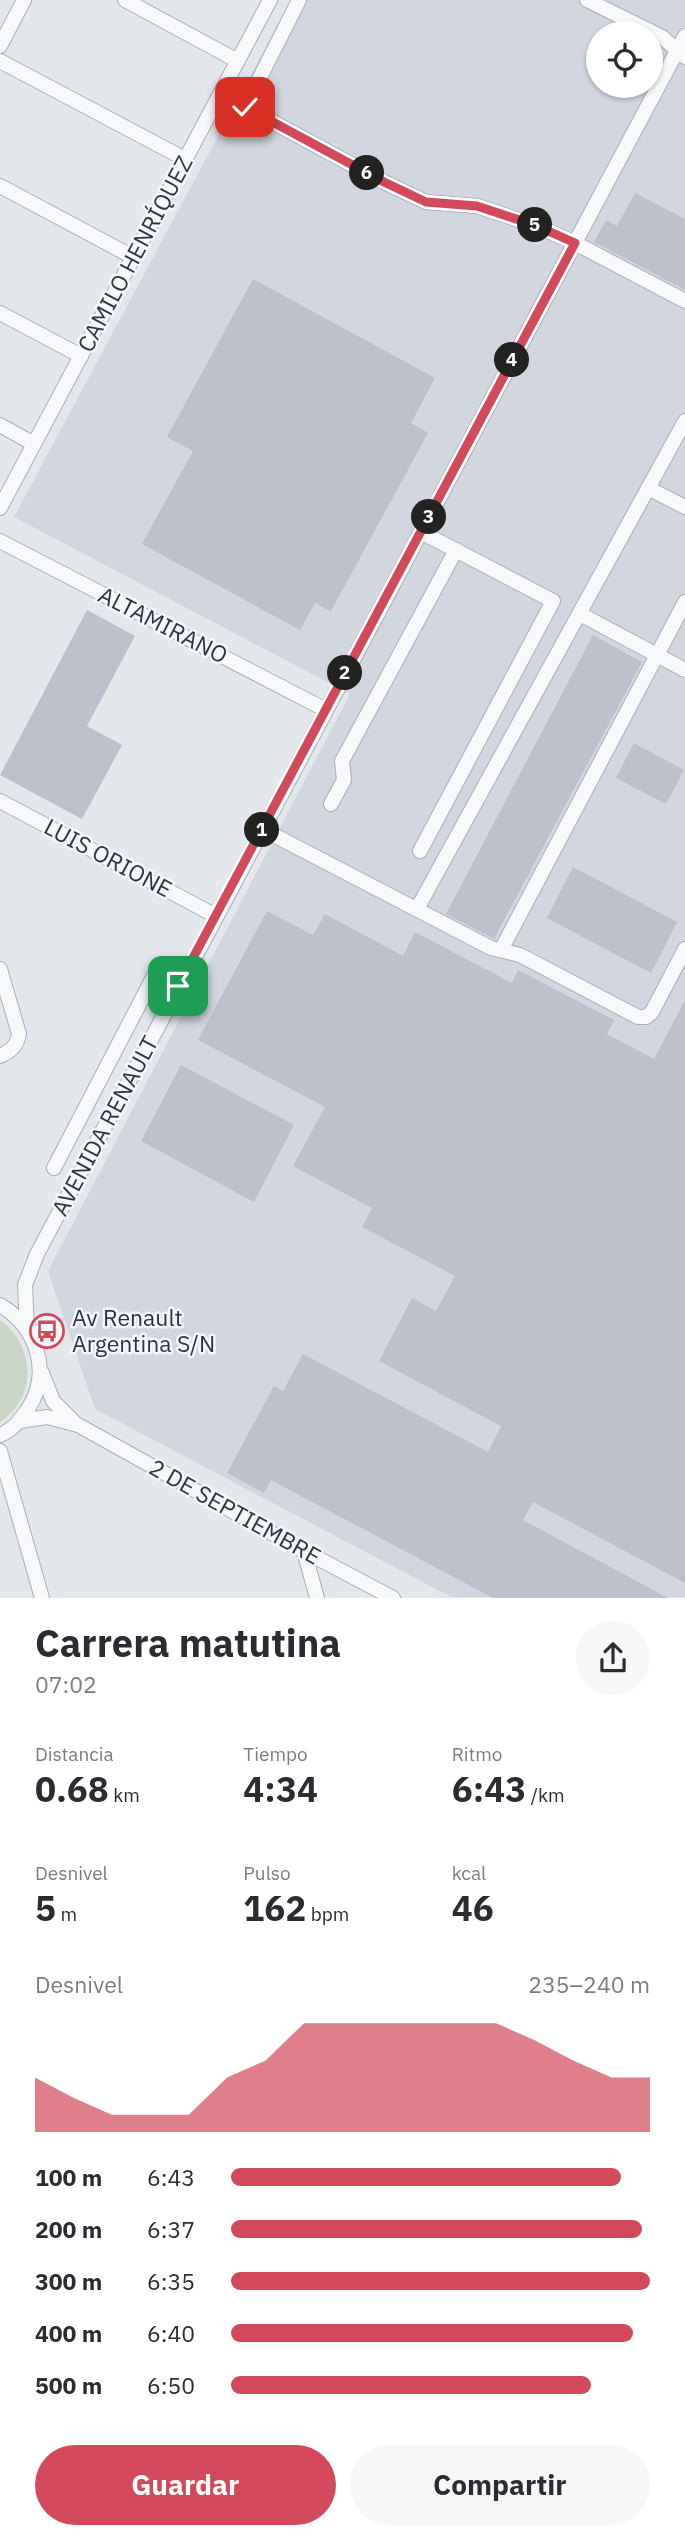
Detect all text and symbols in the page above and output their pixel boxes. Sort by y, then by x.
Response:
map controls [586,21,663,98]
button: locate [586,21,663,98]
pin [215,77,275,137]
icon: check [226,88,264,126]
street label: CAMILO HENRÍQUEZ [70,150,199,357]
pin: 6 [350,156,384,190]
text: 6 [361,160,372,184]
pin: 5 [518,208,552,243]
text: 5 [529,212,540,236]
pin: 4 [494,342,530,378]
text: 4 [506,347,517,371]
pin: 3 [412,500,446,534]
text: 3 [423,504,434,528]
street label: ALTAMIRANO [94,579,233,669]
pin: 2 [328,656,362,690]
text: 2 [339,660,350,684]
street label: LUIS ORIONE [39,811,178,903]
pin: 1 [244,812,280,848]
text: 1 [256,817,267,841]
pin [148,956,208,1016]
icon: arrive [159,967,197,1005]
street label: AVENIDA RENAULT [44,1030,164,1221]
place label: Av Renault Argentina S/N [72,1302,215,1358]
bus stop icon: Av Renault Argentina S/N [28,1312,66,1350]
street label: 2 DE SEPTIEMBRE [144,1452,327,1571]
text: Carrera matutina [35,1618,341,1667]
button: share [576,1621,650,1695]
text: 07:02 [35,1669,97,1699]
text: Distancia [35,1742,114,1766]
text: Tiempo [243,1742,308,1766]
text: Ritmo [452,1742,502,1766]
text: 0.68 [35,1766,109,1812]
text: 4:34 [243,1766,318,1812]
text: 6:43 [452,1766,526,1812]
text: km [109,1783,140,1807]
text: /km [526,1783,565,1807]
text: Desnivel [35,1861,108,1885]
text: Pulso [243,1861,291,1885]
text: kcal [452,1861,486,1885]
text: 5 [35,1885,56,1931]
text: 162 [243,1885,306,1931]
text: 46 [452,1885,494,1931]
text: m [56,1902,77,1926]
text: bpm [306,1902,349,1926]
text: Desnivel [35,1969,123,1999]
text: 235–240 m [528,1969,650,1999]
text: 100 m [35,2162,102,2192]
text: 6:43 [147,2162,195,2192]
text: 200 m [35,2214,102,2244]
text: 6:37 [147,2214,195,2244]
text: 300 m [35,2266,102,2296]
text: 6:35 [147,2266,195,2296]
text: 400 m [35,2318,102,2348]
text: 6:40 [147,2318,195,2348]
text: 500 m [35,2370,102,2400]
text: 6:50 [147,2370,195,2400]
button: Guardar [35,2445,336,2525]
button: Compartir [350,2445,650,2525]

